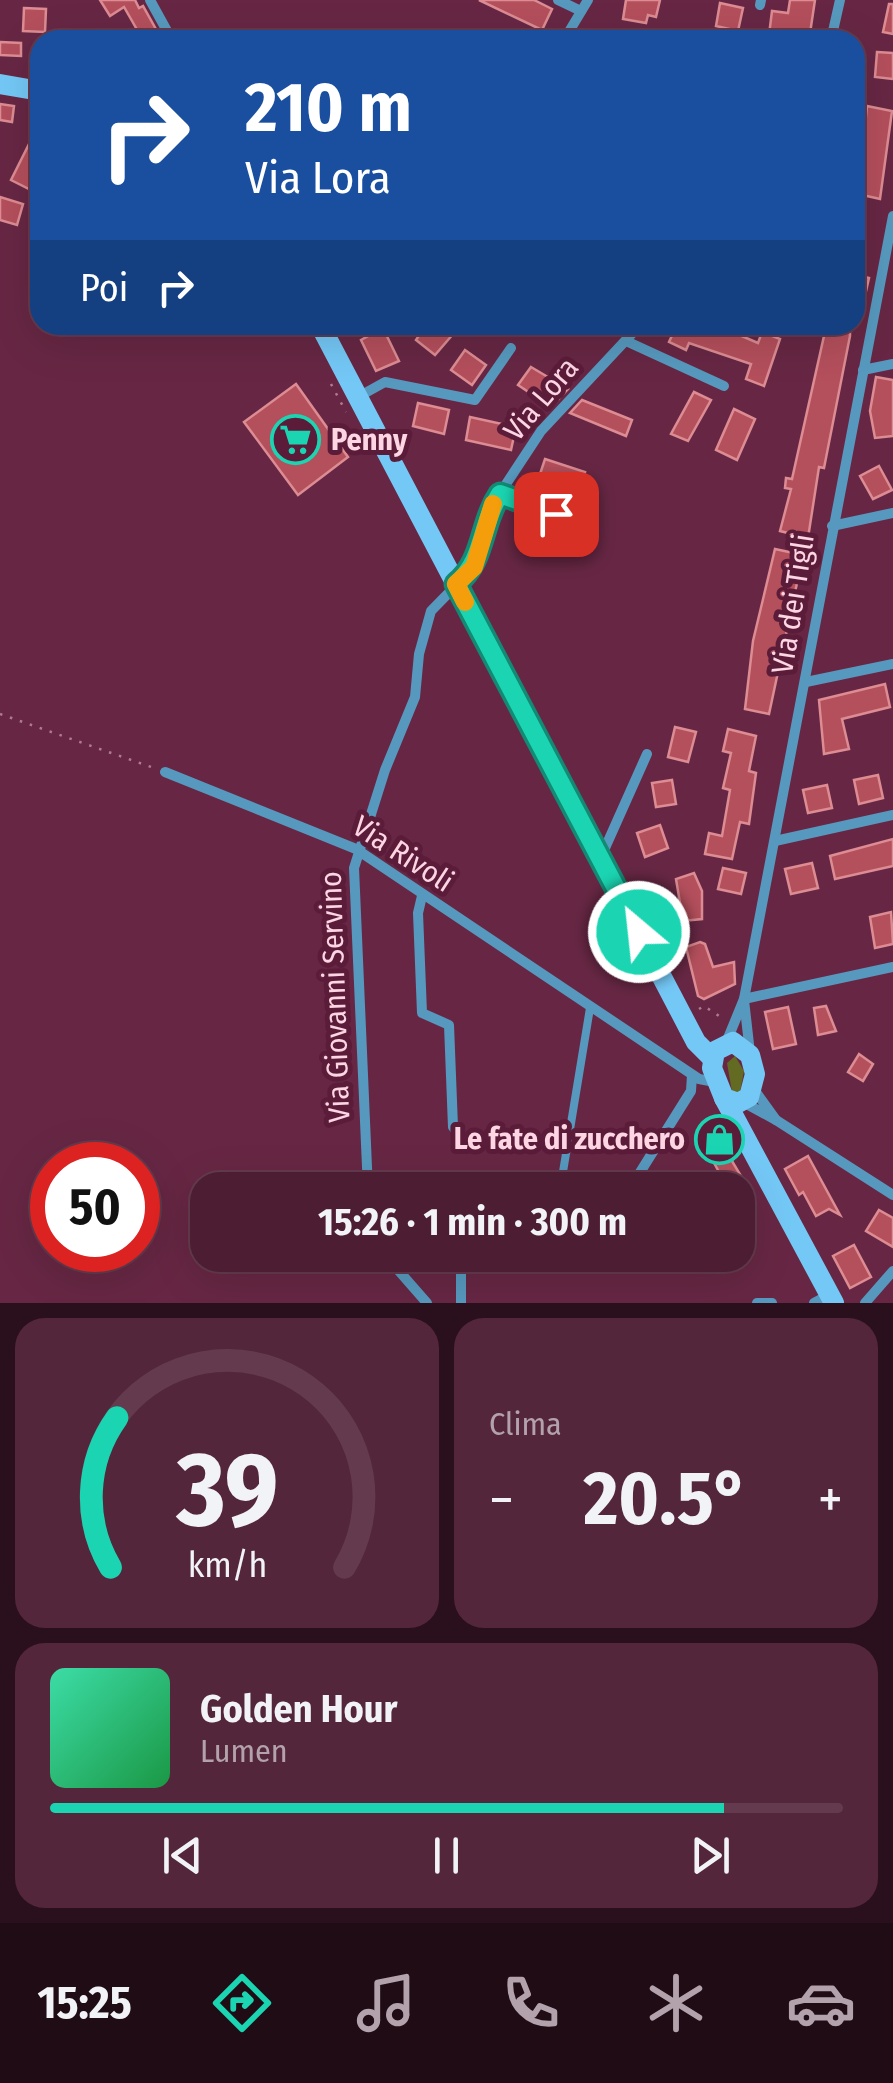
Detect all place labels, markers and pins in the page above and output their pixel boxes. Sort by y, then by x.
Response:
supermarket icon: Penny [270,414,322,466]
place label: Penny [331,422,408,458]
pin [514,472,599,557]
shop icon: Le fate di zucchero [694,1113,746,1165]
place label: Le fate di zucchero [454,1121,685,1157]

